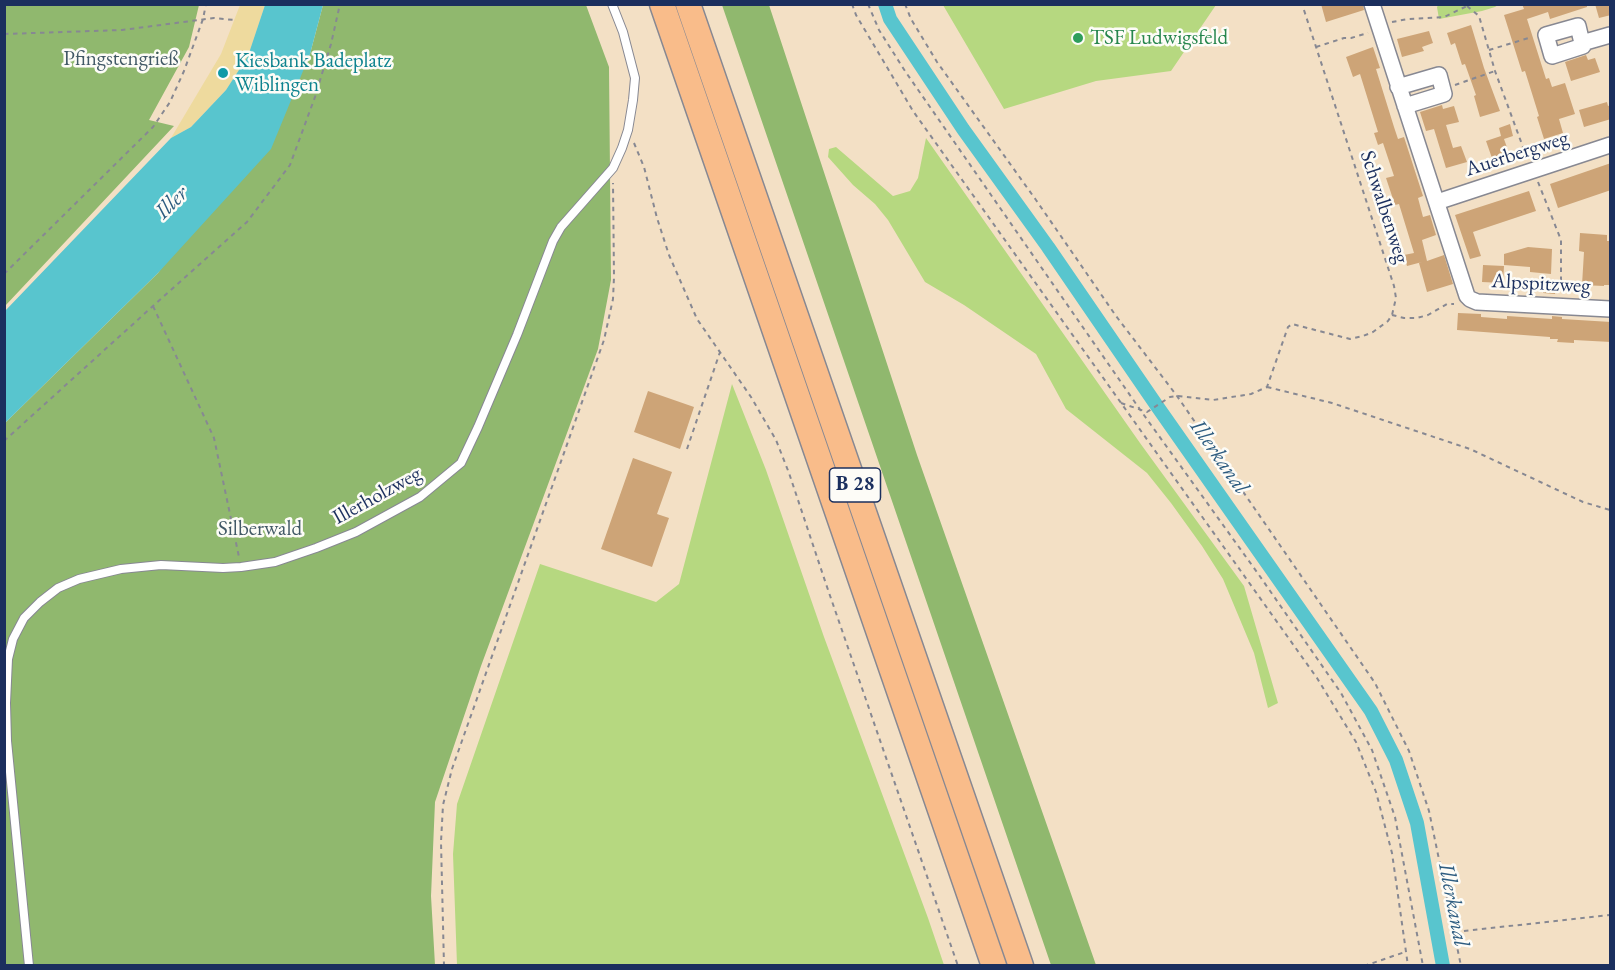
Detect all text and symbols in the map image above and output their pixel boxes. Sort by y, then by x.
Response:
place label: TSF Ludwigsfeld [1090,25,1228,51]
marker: TSF Ludwigsfeld [1071,31,1085,45]
park label: Pfingstengrieß [63,46,179,72]
place label: Kiesbank Badeplatz Wiblingen [235,48,391,98]
marker: Kiesbank Badeplatz Wiblingen [216,66,230,80]
street label: Auerbergweg [1462,125,1572,183]
street label: Schwalbenweg [1354,148,1414,266]
water label: Iller [150,181,194,225]
street label: Alpspitzweg [1491,269,1591,299]
water label: Illerkanal [1184,415,1254,499]
street label: Illerholzweg [328,461,426,531]
road number: B 28 [830,468,880,502]
park label: Silberwald [218,516,302,542]
water label: Illerkanal [1432,861,1474,949]

